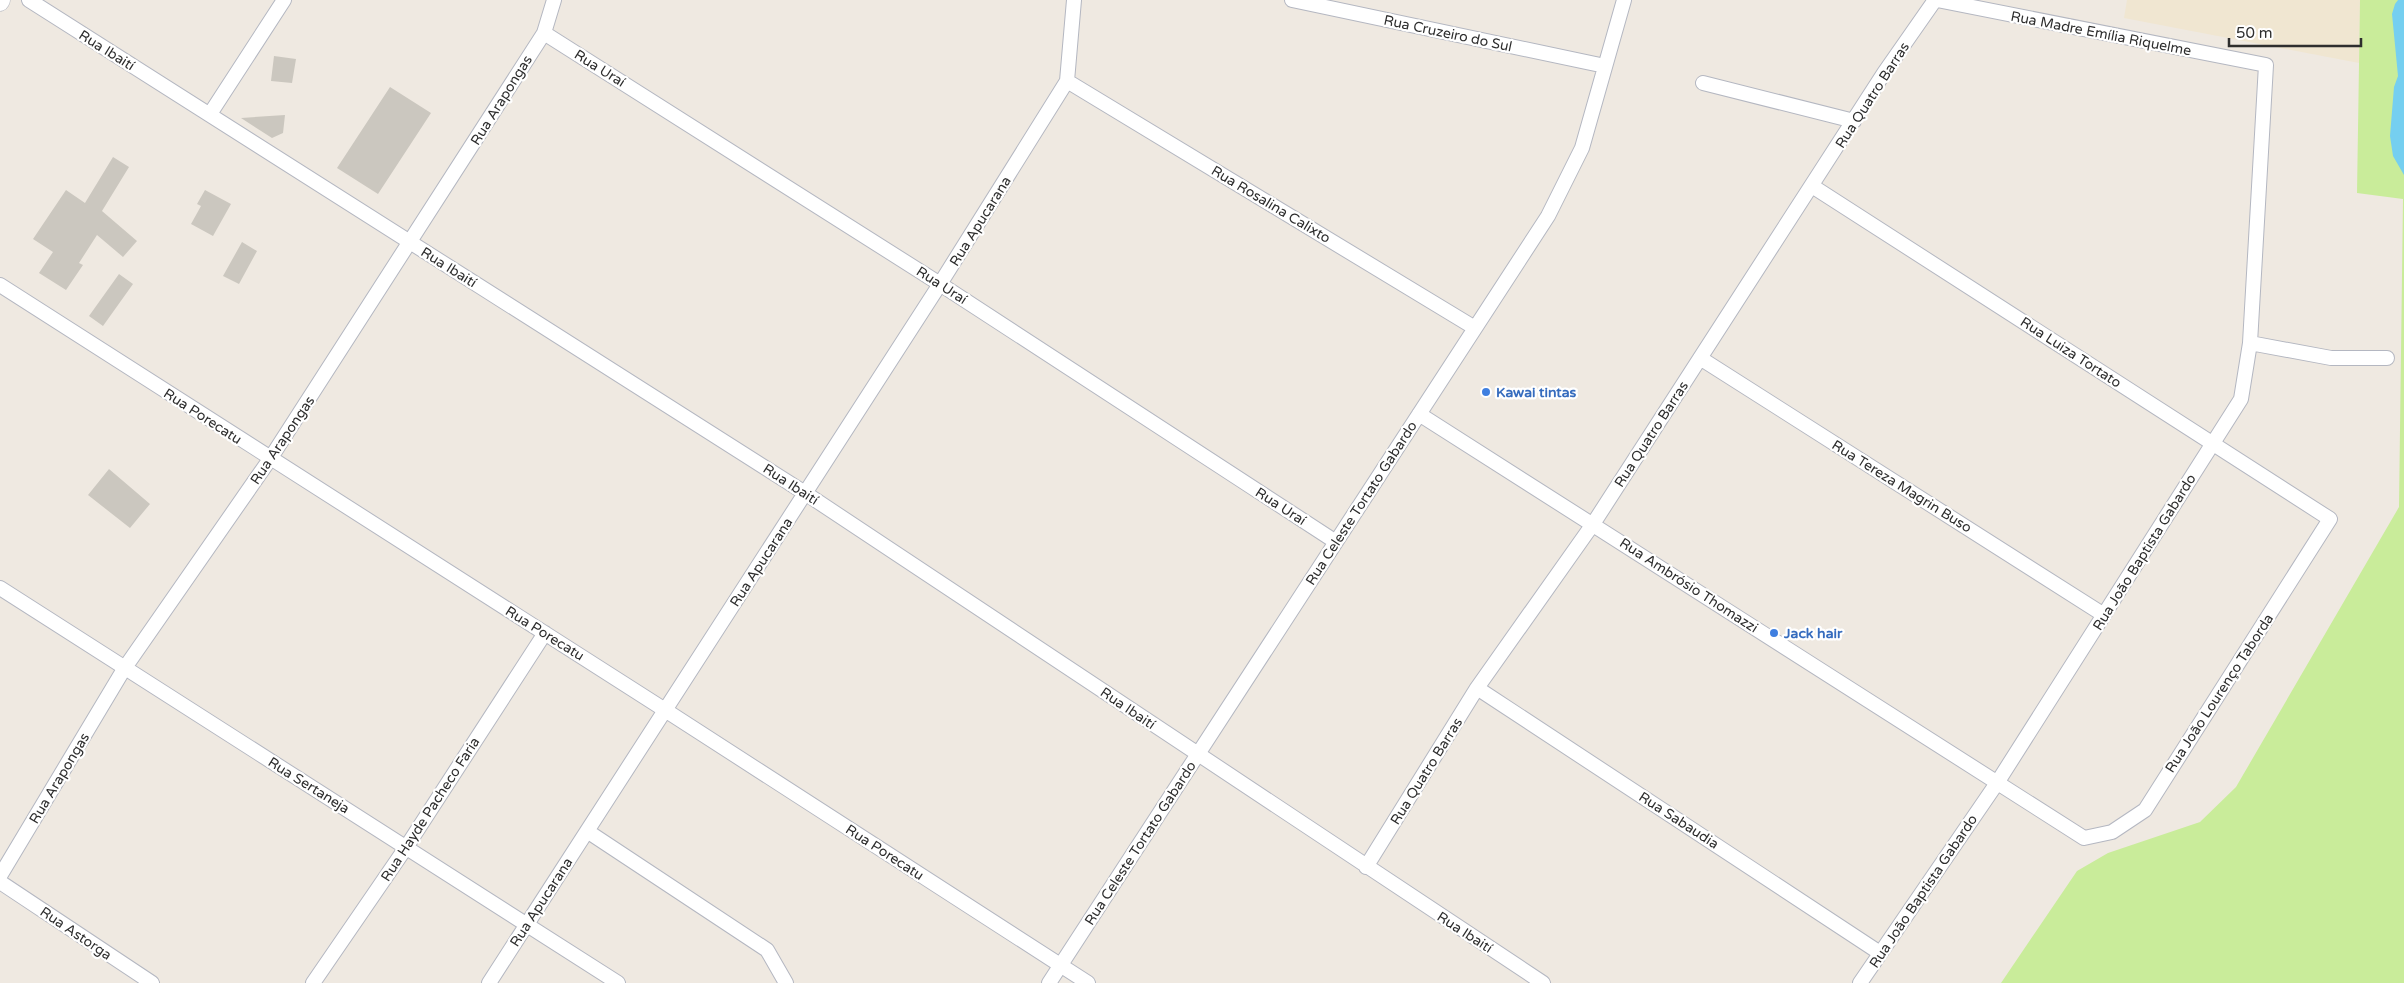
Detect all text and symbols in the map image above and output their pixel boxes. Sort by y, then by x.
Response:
street label: Rua Madre Emília Riquelme [2009,8,2193,59]
street label: Rua Cruzeiro do Sul [1382,12,1514,55]
scale bar [2229,15,2362,47]
text: 50 m [2236,24,2273,42]
street label: Rua Ibaití [76,27,138,75]
street label: Rua Quatro Barras [1832,39,1913,151]
street label: Rua Uraí [571,46,629,91]
street label: Rua Arapongas [467,52,536,148]
street label: Rua Rosalina Calixto [1208,162,1333,247]
street label: Rua Apucarana [946,173,1015,269]
street label: Rua Ibaití [418,244,480,292]
street label: Rua Uraí [913,263,971,308]
street label: Rua Luiza Tortato [2017,313,2124,391]
street label: Rua Quatro Barras [1611,378,1692,490]
place label: Kawai tintas [1496,384,1577,401]
street label: Rua Porecatu [160,385,245,448]
marker: Kawai tintas [1480,386,1492,398]
street label: Rua Arapongas [247,393,318,488]
street label: Rua Celeste Tortato Gabardo [1302,418,1421,588]
street label: Rua Tereza Magrin Buso [1829,436,1975,536]
street label: Rua Ibaití [760,460,822,509]
street label: Rua João Baptista Gabardo [2089,471,2200,634]
street label: Rua Uraí [1252,484,1310,529]
street label: Rua Apucarana [726,515,797,610]
street label: Rua Ambrósio Thomazzi [1616,534,1761,637]
street label: Rua Porecatu [502,602,587,664]
street label: Rua João Lourenço Taborda [2162,611,2277,776]
place label: Jack hair [1783,625,1843,642]
marker: Jack hair [1768,627,1780,639]
street label: Rua Ibaití [1097,684,1159,733]
street label: Rua Quatro Barras [1387,714,1466,828]
street label: Rua Arapongas [26,730,93,827]
street label: Rua Hayde Pacheco Faria [377,734,483,885]
street label: Rua Sertaneja [265,754,353,817]
street label: Rua Celeste Tortato Gabardo [1081,758,1200,928]
street label: Rua Sabaudia [1636,788,1722,853]
street label: Rua João Baptista Gabardo [1866,811,1981,971]
street label: Rua Porecatu [842,821,927,884]
street label: Rua Apucarana [506,855,577,950]
street label: Rua Astorga [37,903,115,964]
street label: Rua Ibaití [1434,908,1496,957]

